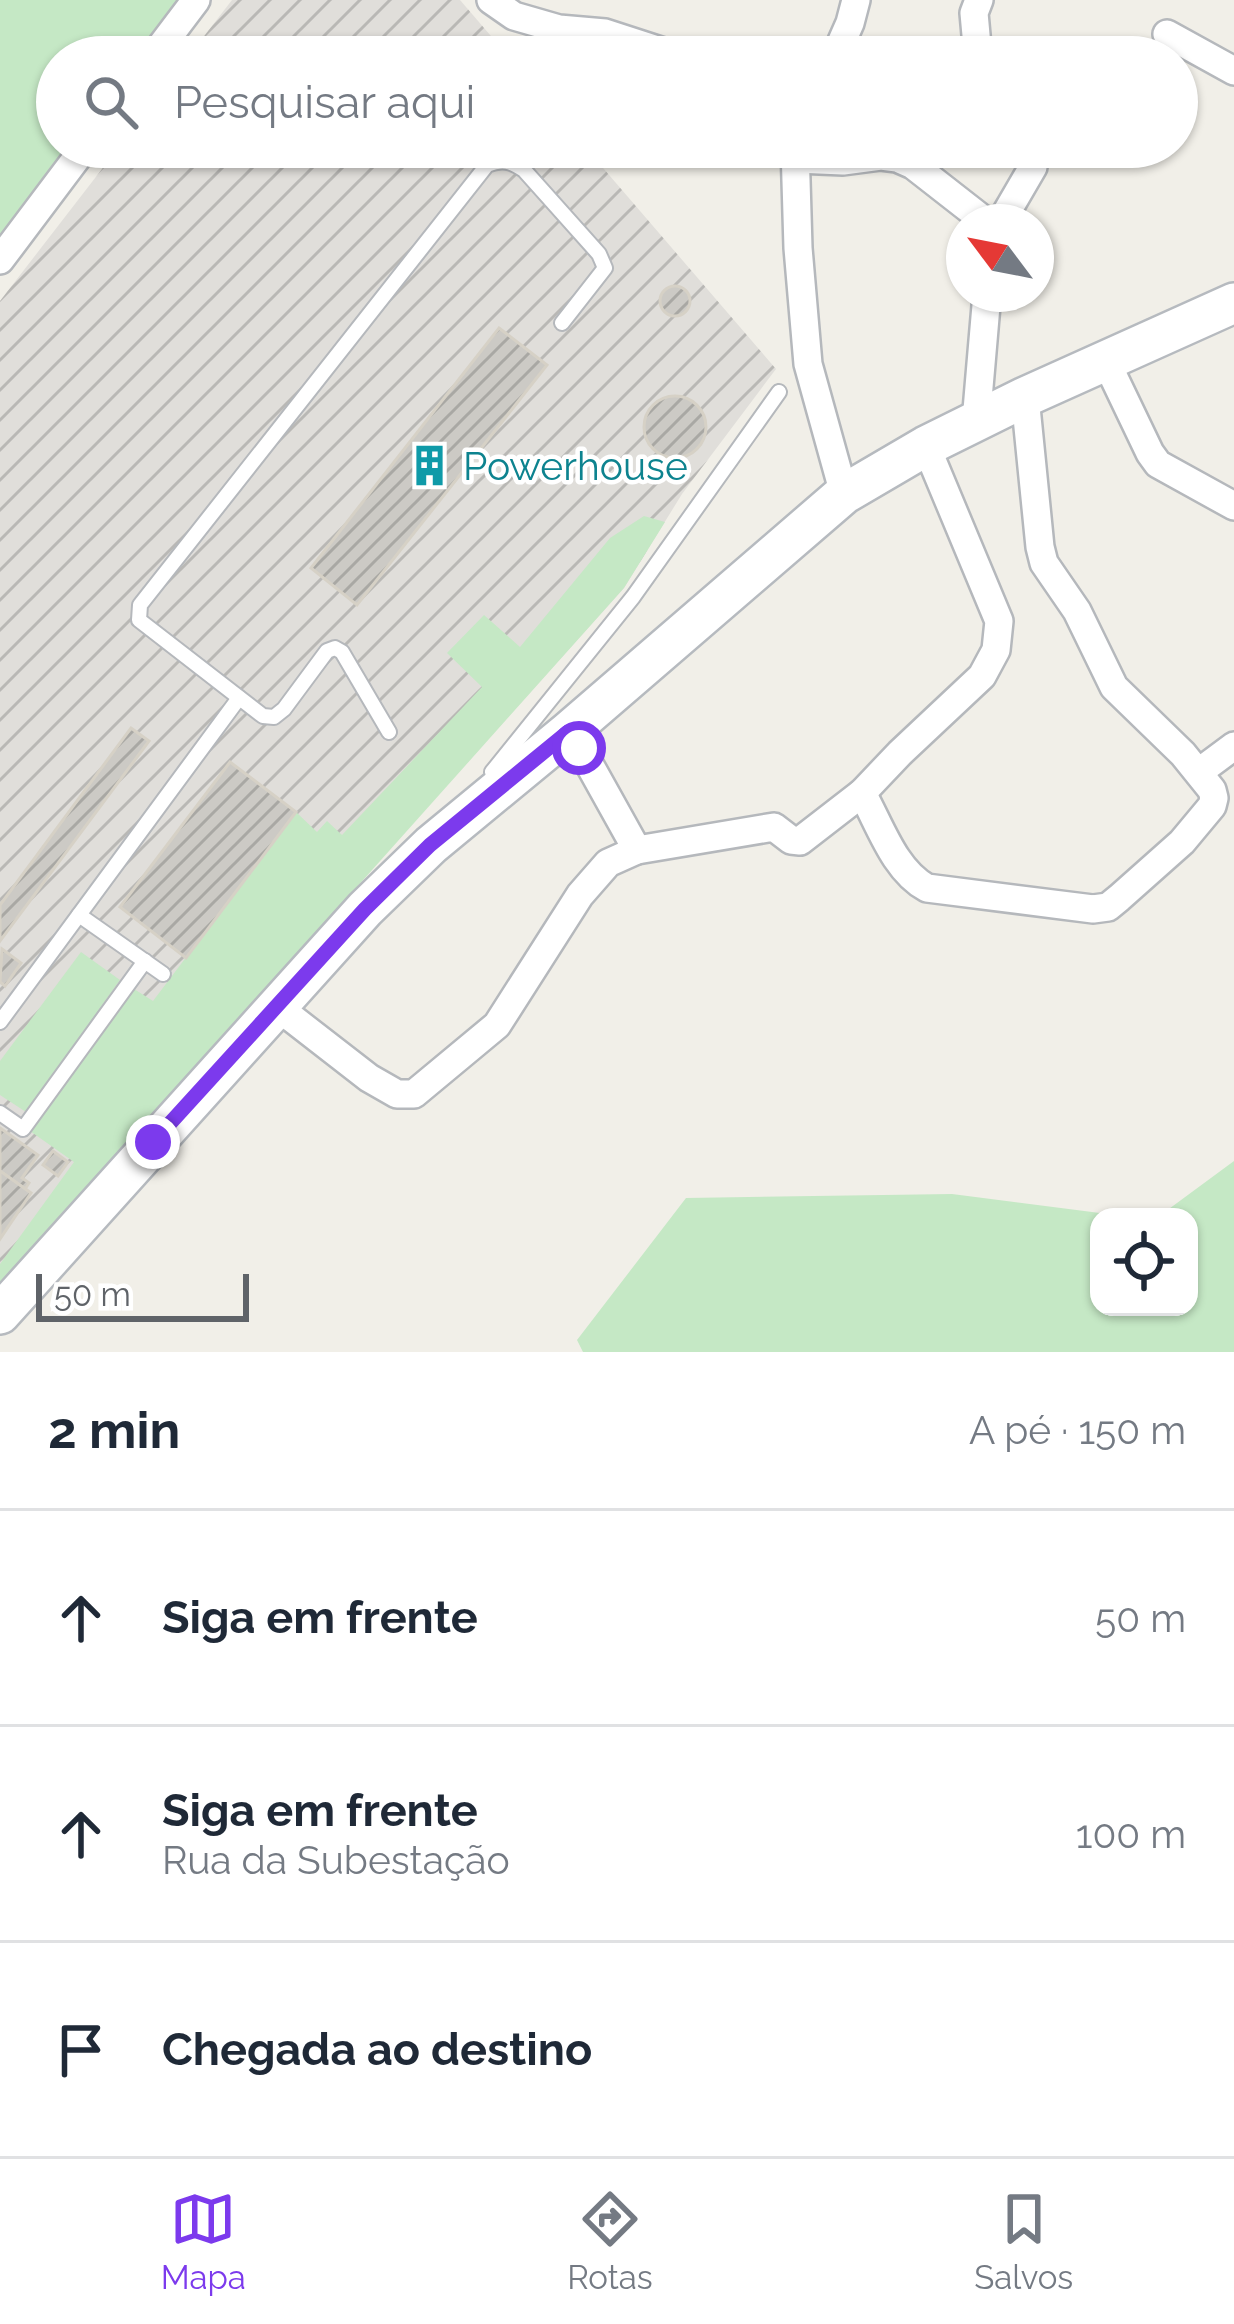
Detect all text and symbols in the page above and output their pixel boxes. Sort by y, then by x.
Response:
search box [36,36,1198,168]
icon: search [78,69,144,135]
text: Pesquisar aqui [174,76,475,129]
north arrow [946,204,1054,312]
building icon: Powerhouse [406,443,452,489]
place label: Powerhouse [463,443,688,489]
route start [552,721,606,775]
route end [126,1115,180,1169]
map controls [1090,1208,1198,1316]
button: locate [1090,1208,1198,1316]
scale bar [36,1268,249,1321]
text: 50 m [54,1275,131,1314]
text: 2 min [48,1400,180,1460]
text: A pé · 150 m [969,1407,1186,1453]
icon: ahead [48,1585,114,1651]
text: Siga em frente [162,1591,478,1644]
text: 50 m [1095,1595,1186,1641]
text: Siga em frente [162,1784,478,1837]
icon: ahead [48,1801,114,1867]
text: 100 m [1076,1811,1186,1857]
text: Rua da Subestação [162,1837,510,1883]
icon: arrive [48,2017,114,2083]
text: Chegada ao destino [162,2023,592,2076]
tab: Mapa [161,2186,246,2297]
tab: Rotas [567,2186,653,2297]
tab: Salvos [974,2186,1073,2297]

